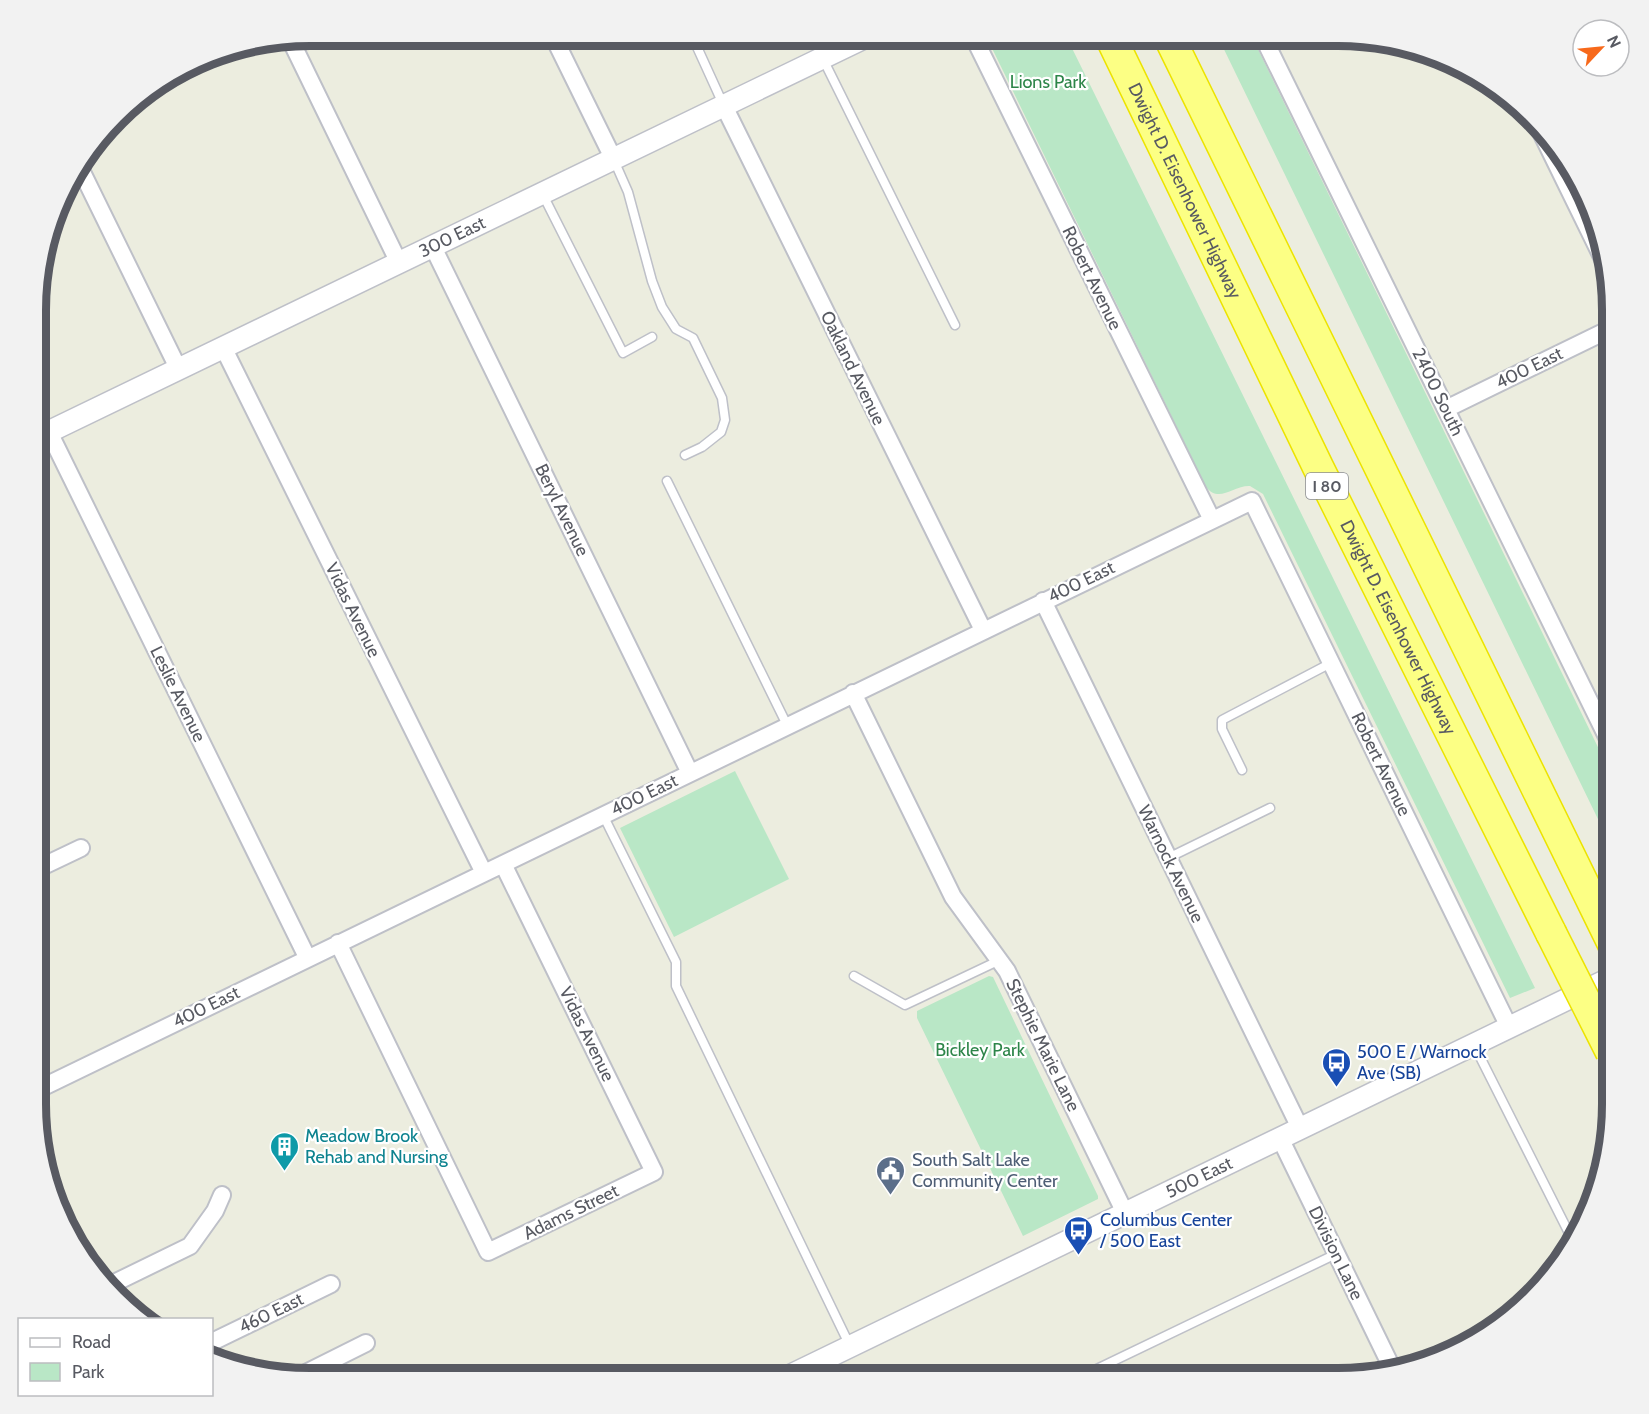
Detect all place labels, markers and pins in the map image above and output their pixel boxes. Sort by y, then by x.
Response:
place label: 500 E / Warnock Ave (SB) [1357,1041,1488,1084]
bus stop icon: 500 E / Warnock Ave (SB) [1320,1046,1352,1088]
place label: Meadow Brook Rehab and Nursing [305,1125,449,1168]
building icon: Meadow Brook Rehab and Nursing [268,1130,300,1172]
place label: South Salt Lake Community Center [912,1149,1058,1192]
public building icon: South Salt Lake Community Center [875,1154,907,1196]
place label: Columbus Center / 500 East [1099,1209,1232,1252]
bus stop icon: Columbus Center / 500 East [1063,1214,1095,1256]

